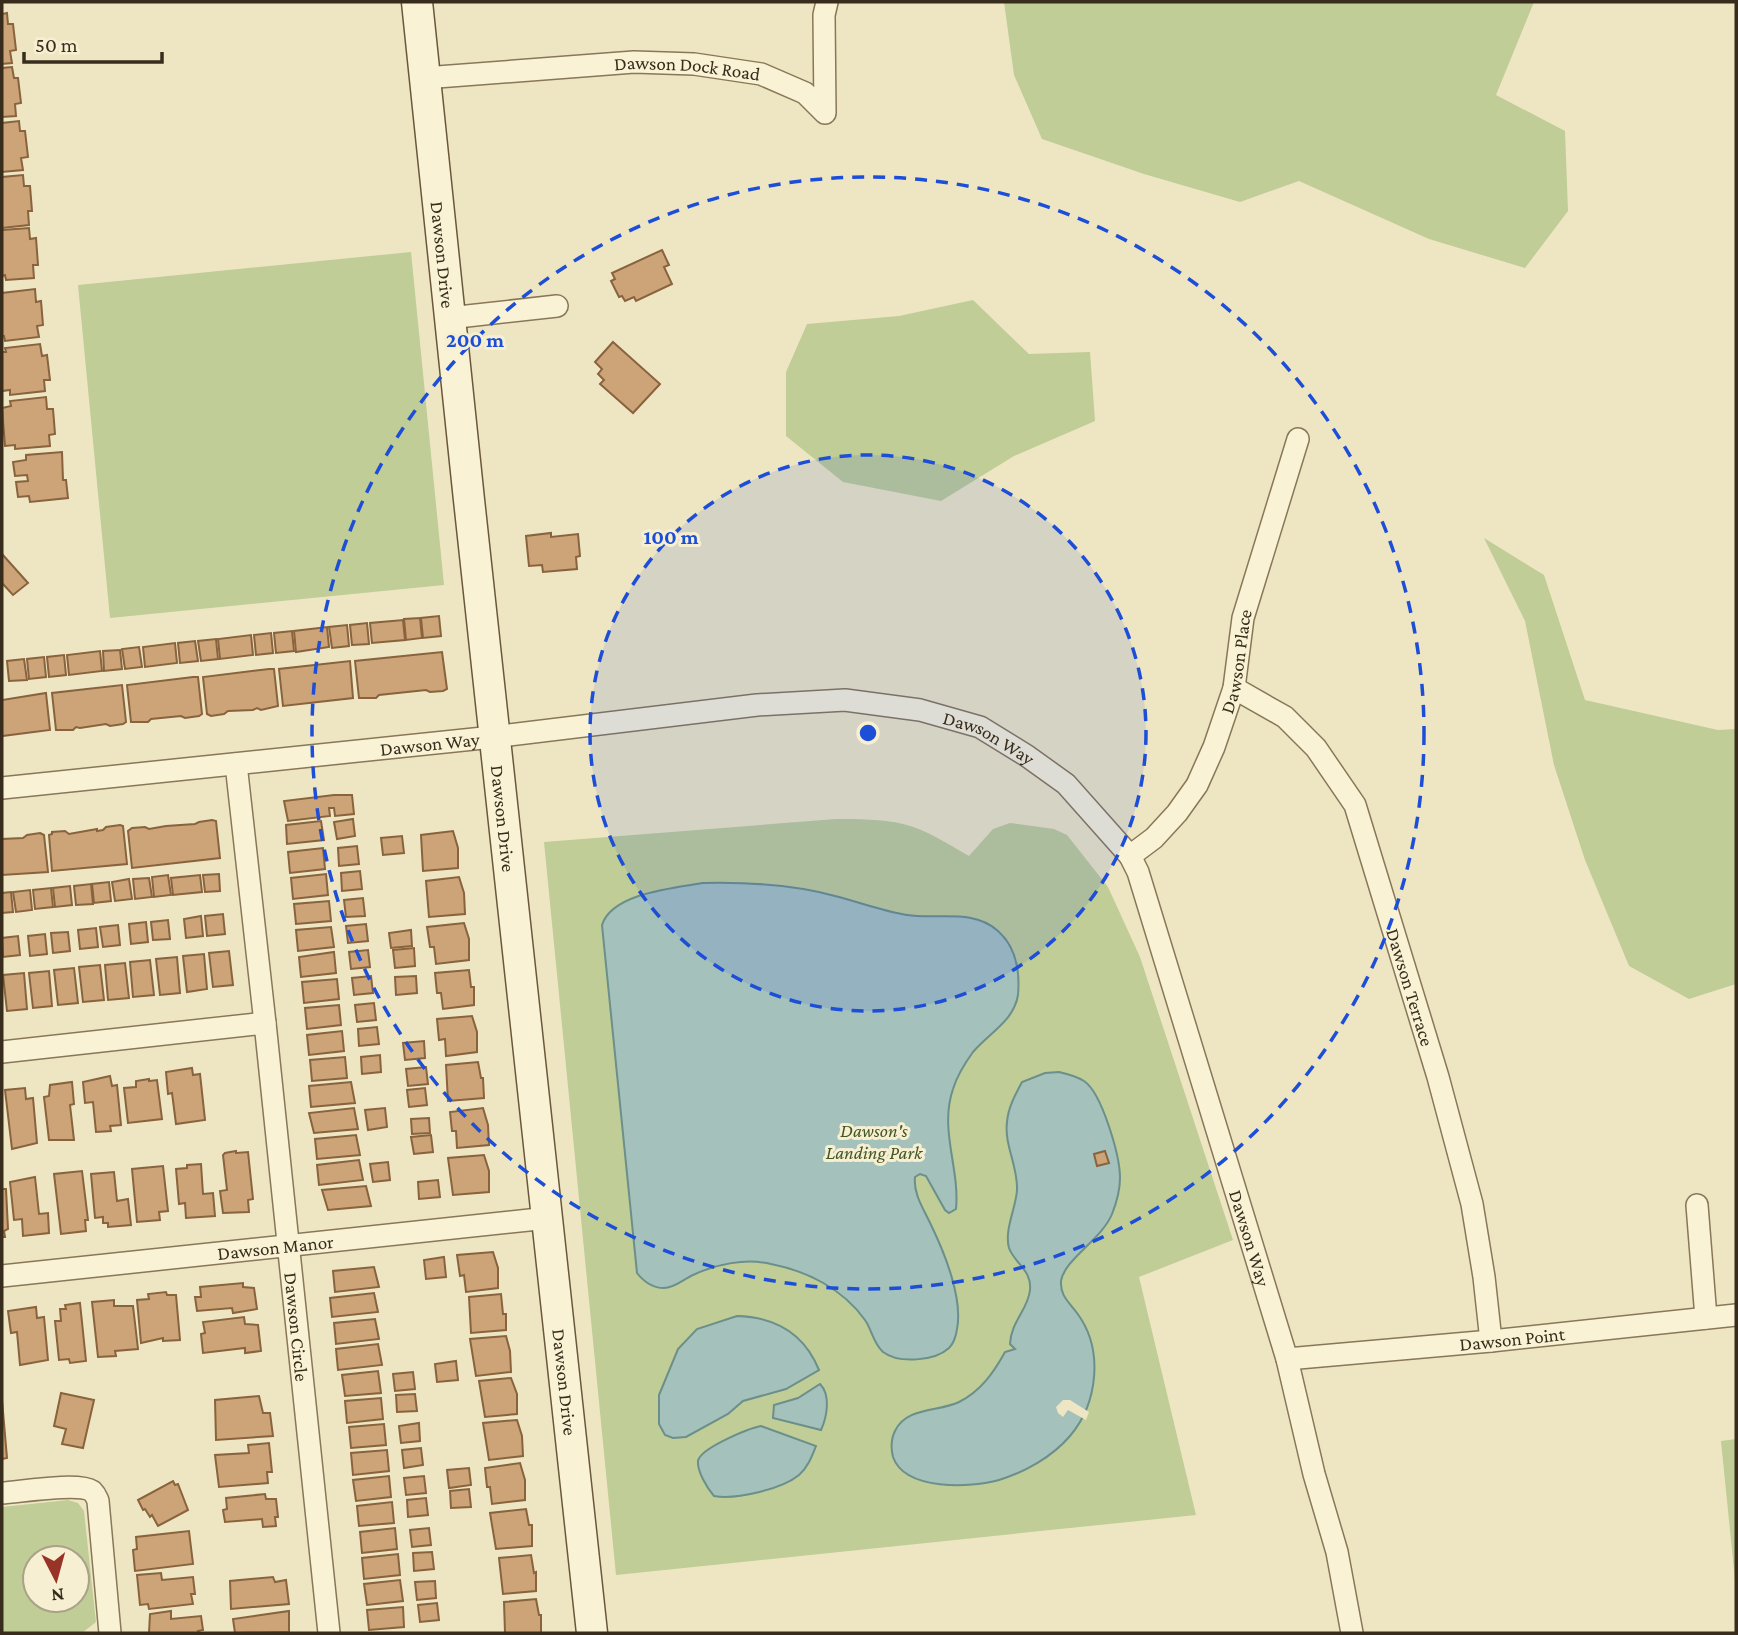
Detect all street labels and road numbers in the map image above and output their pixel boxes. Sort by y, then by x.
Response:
street label: Dawson Dock Road [613,51,762,84]
street label: Dawson Drive [427,200,459,309]
street label: Dawson Place [1216,606,1256,716]
street label: Dawson Way [941,707,1039,769]
street label: Dawson Way [379,728,481,759]
street label: Dawson Drive [487,764,520,873]
street label: Dawson Terrace [1383,926,1438,1049]
street label: Dawson Way [1225,1187,1275,1289]
street label: Dawson Manor [216,1230,335,1264]
street label: Dawson Circle [281,1271,313,1382]
street label: Dawson Point [1458,1323,1567,1354]
street label: Dawson Drive [549,1328,581,1437]

